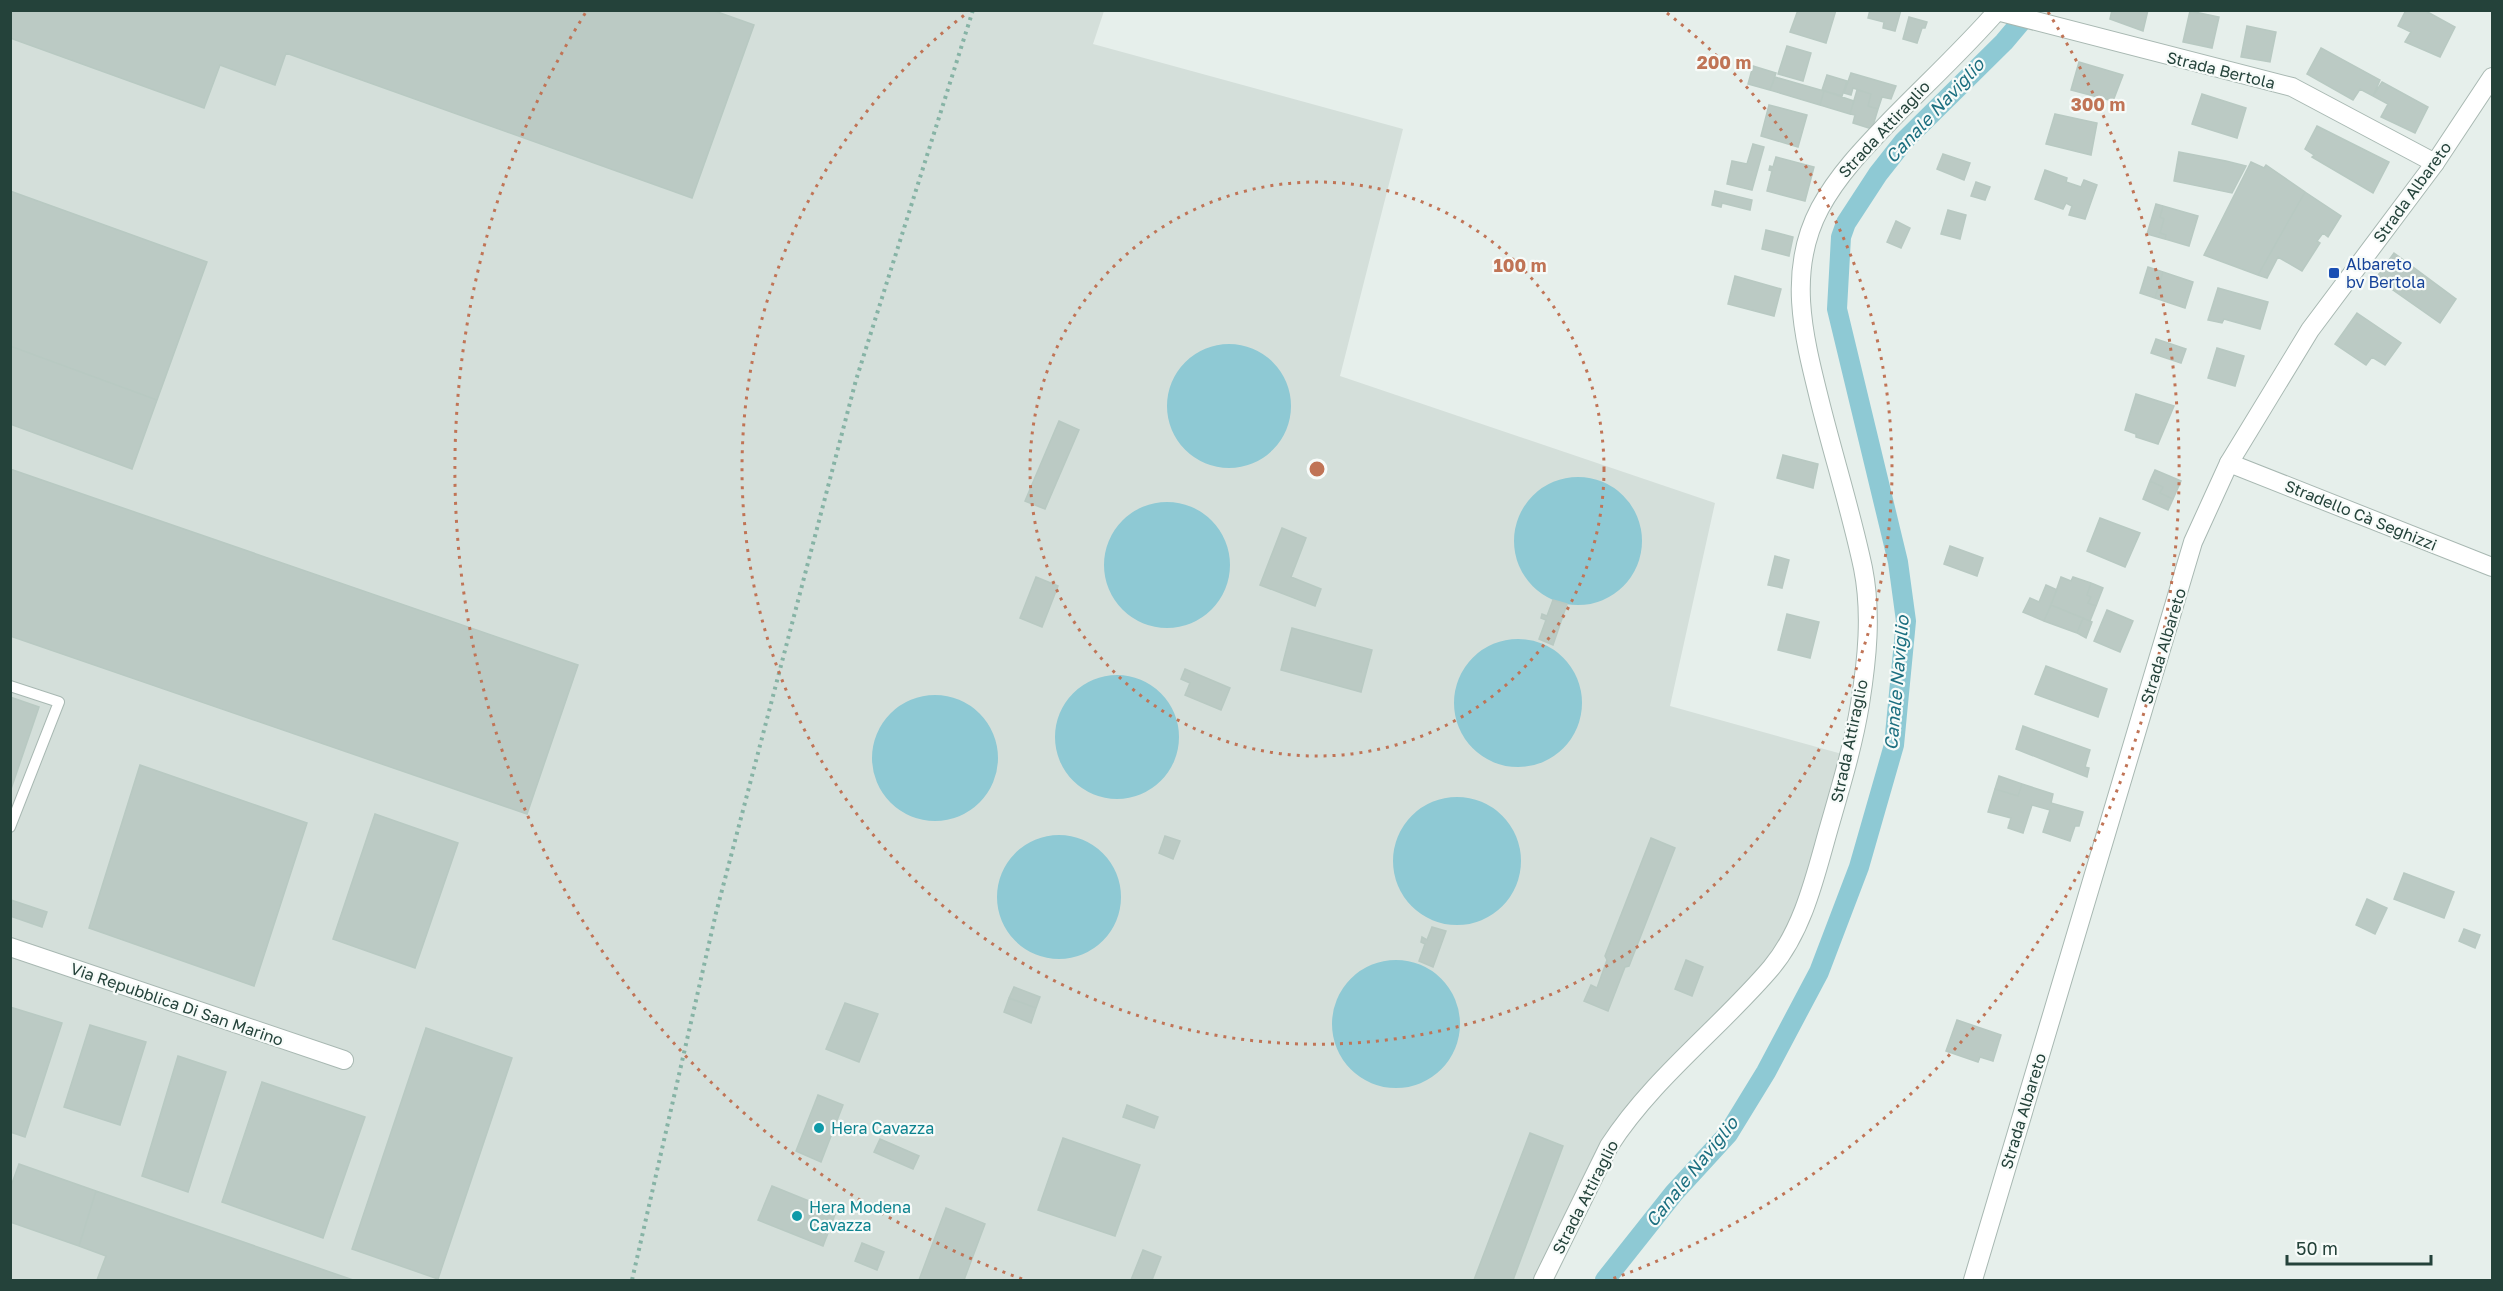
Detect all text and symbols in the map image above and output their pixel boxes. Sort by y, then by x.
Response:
street label: Strada Bertola [2165,47,2277,93]
text: 200 m [1697,51,1751,73]
water label: Canale Naviglio [1880,53,1989,167]
street label: Strada Attiraglio [1834,76,1934,182]
text: 300 m [2071,93,2125,115]
street label: Strada Albareto [2369,138,2455,246]
text: 100 m [1494,254,1546,276]
place label: Albareto bv Bertola [2346,254,2425,292]
marker: Albareto bv Bertola [2327,266,2341,280]
centre of rings [1307,459,1327,479]
street label: Stradello Cà Seghizzi [2282,475,2440,555]
street label: Strada Albareto [2136,586,2190,706]
water label: Canale Naviglio [1879,614,1913,751]
street label: Strada Attiraglio [1826,678,1872,804]
street label: Via Repubblica Di San Marino [68,958,286,1050]
street label: Strada Albareto [1996,1051,2050,1171]
water label: Canale Naviglio [1640,1111,1743,1231]
place label: Hera Cavazza [831,1118,934,1138]
marker: Hera Cavazza [812,1121,826,1135]
street label: Strada Attiraglio [1548,1137,1622,1257]
place label: Hera Modena Cavazza [809,1197,911,1235]
marker: Hera Modena Cavazza [790,1209,804,1223]
scale bar [2287,1228,2431,1266]
text: 50 m [2296,1237,2338,1259]

